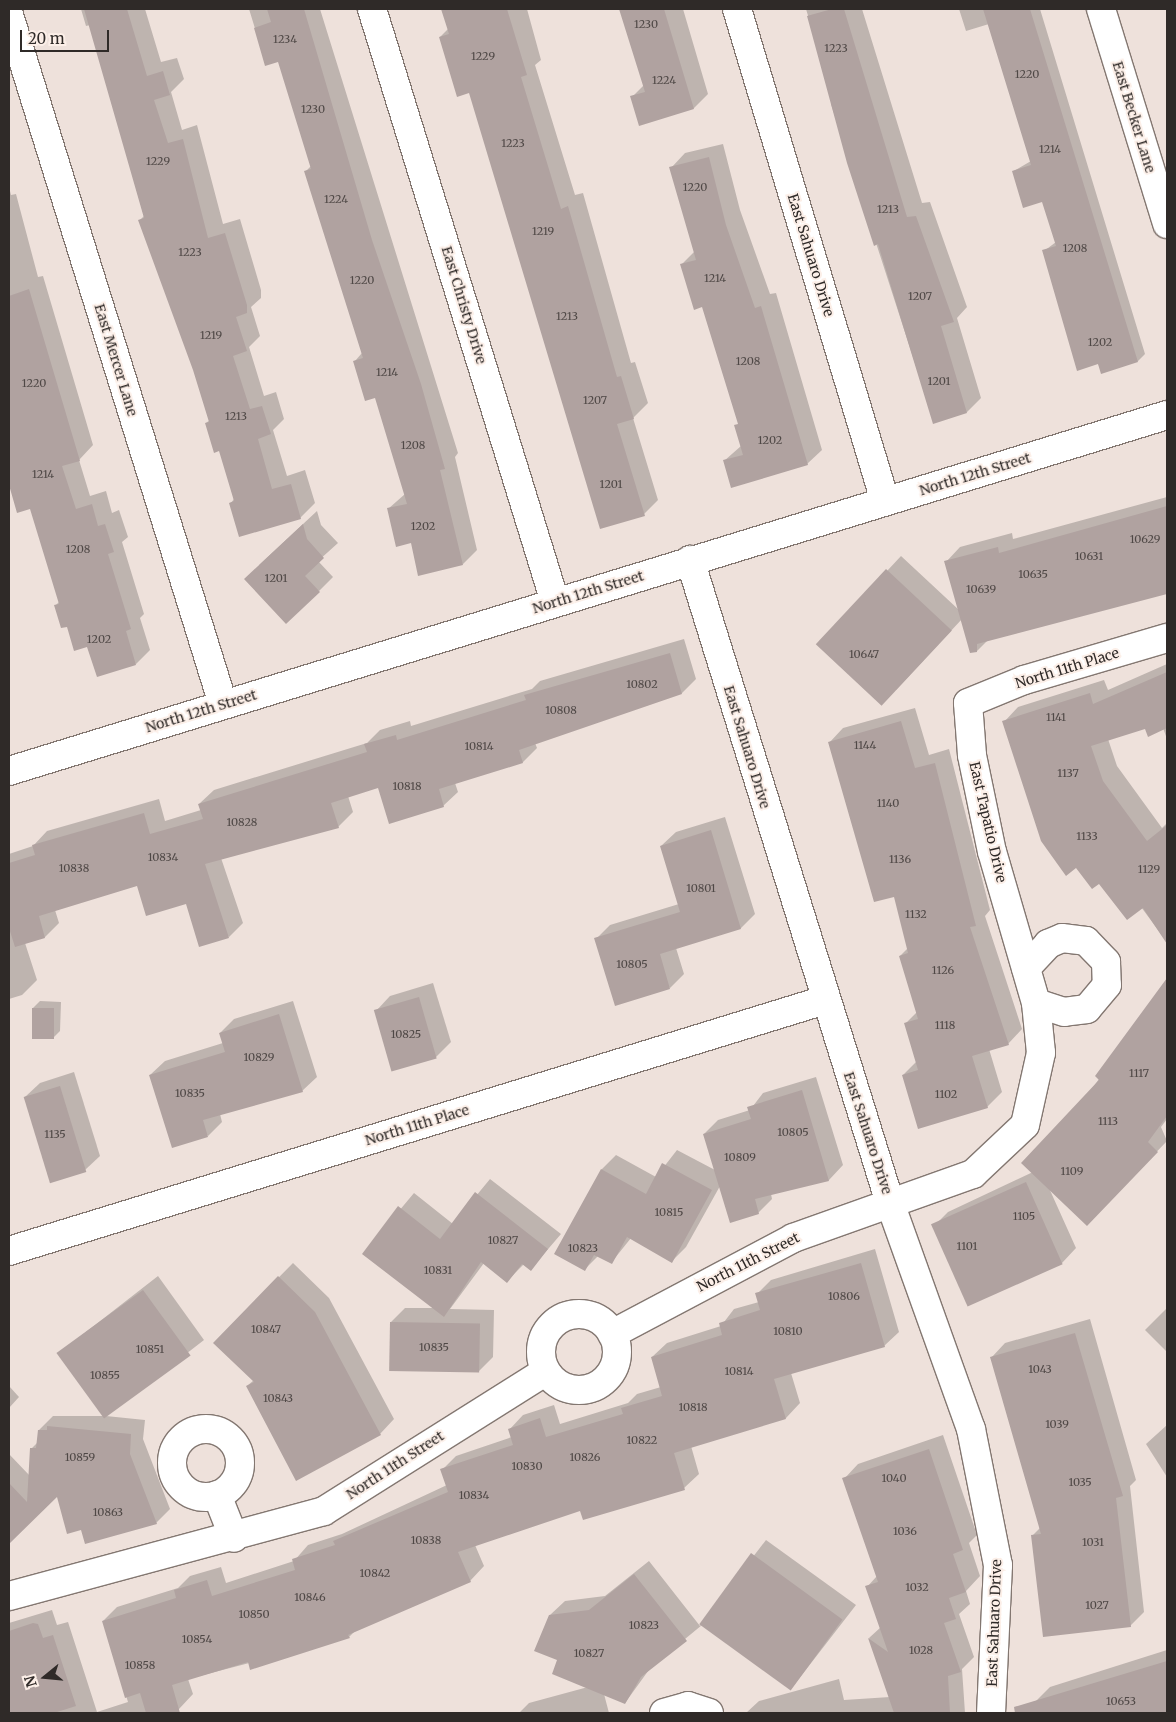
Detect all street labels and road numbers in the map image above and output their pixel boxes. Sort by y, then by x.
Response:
street label: East Becker Lane [1109,59,1159,175]
street label: East Sahuaro Drive [784,192,838,318]
street label: East Christy Drive [438,244,490,366]
street label: East Mercer Lane [91,302,141,418]
street label: North 12th Street [917,449,1033,499]
street label: North 12th Street [530,567,646,617]
street label: North 11th Place [1013,644,1121,692]
street label: East Sahuaro Drive [720,684,774,810]
street label: North 12th Street [143,686,259,736]
street label: East Tapatio Drive [966,760,1010,884]
street label: East Sahuaro Drive [840,1070,896,1196]
street label: North 11th Place [363,1101,471,1149]
street label: North 11th Street [694,1229,802,1295]
street label: North 11th Street [343,1427,447,1503]
street label: East Sahuaro Drive [983,1559,1005,1687]

